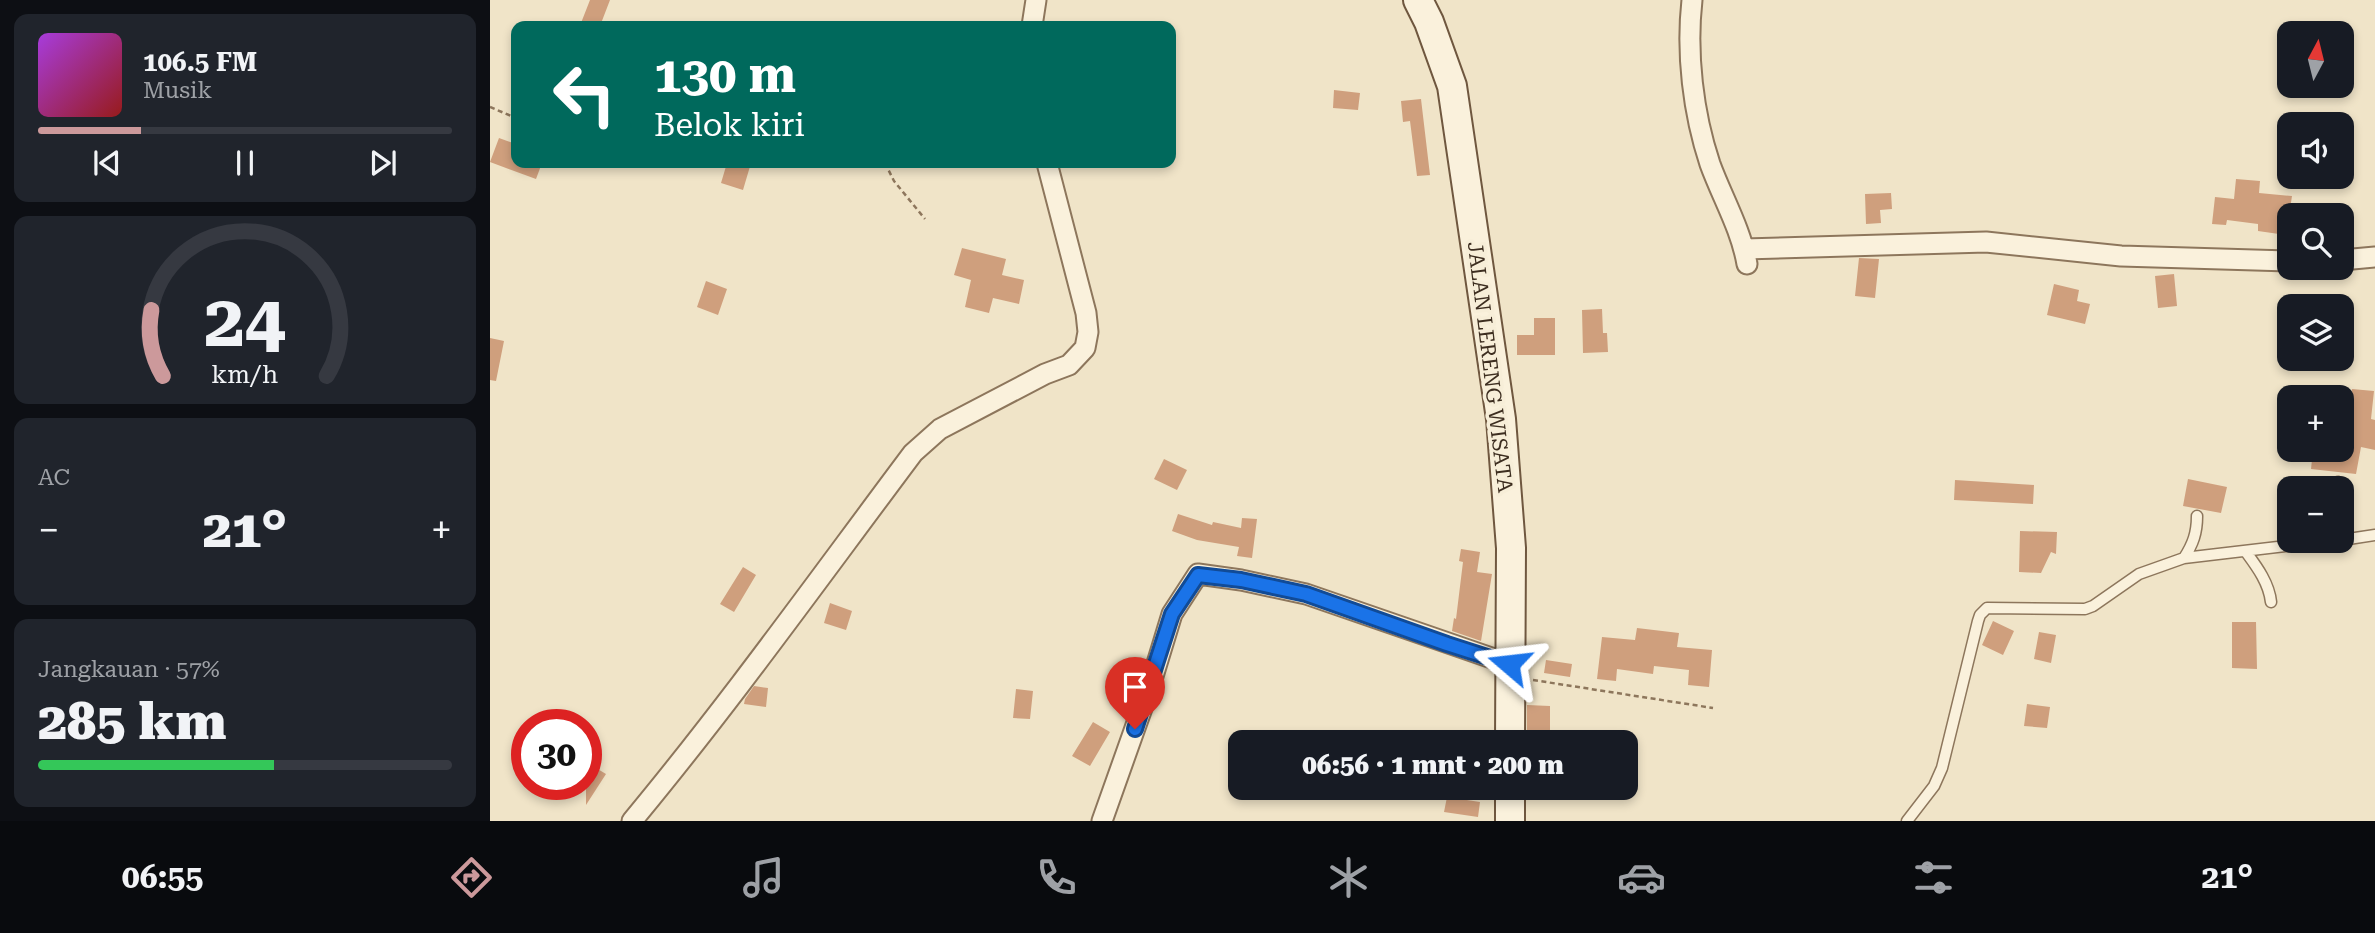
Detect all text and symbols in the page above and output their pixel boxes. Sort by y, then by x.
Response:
north arrow [2277,21,2354,98]
map controls [2277,21,2354,553]
text: 106.5 FM [143,47,257,77]
text: 130 m [654,47,796,104]
icon: left [539,49,630,140]
text: Musik [143,77,212,104]
text: Belok kiri [654,106,805,144]
button: sound [2277,112,2354,189]
icon: previous [88,144,126,182]
icon: pause [226,144,264,182]
icon: next [364,144,402,182]
button: search [2277,203,2354,280]
street label: JALAN LERENG WISATA [1463,240,1517,494]
text: 24 [204,279,286,364]
button: layers [2277,294,2354,371]
text: km/h [212,359,278,388]
button: + [2277,385,2354,462]
text: AC [38,464,70,491]
button: − [2277,476,2354,553]
text: 21° [203,499,287,560]
text: − [38,508,59,552]
text: + [431,508,452,552]
position arrow [1472,627,1546,701]
text: Jangkauan · 57% [38,656,220,683]
pin [1105,657,1165,729]
icon: arrive [1116,668,1154,706]
text: 285 km [38,691,226,752]
speed limit sign: 30 [511,709,602,800]
text: 06:56 · 1 mnt · 200 m [1302,750,1564,780]
icon: directions [447,853,496,902]
icon: music [739,853,788,902]
icon: phone [1032,853,1081,902]
icon: climate [1324,853,1373,902]
icon: car [1617,853,1666,902]
icon: filters [1909,853,1958,902]
text: 06:55 [122,858,203,896]
text: 21° [2201,858,2253,896]

